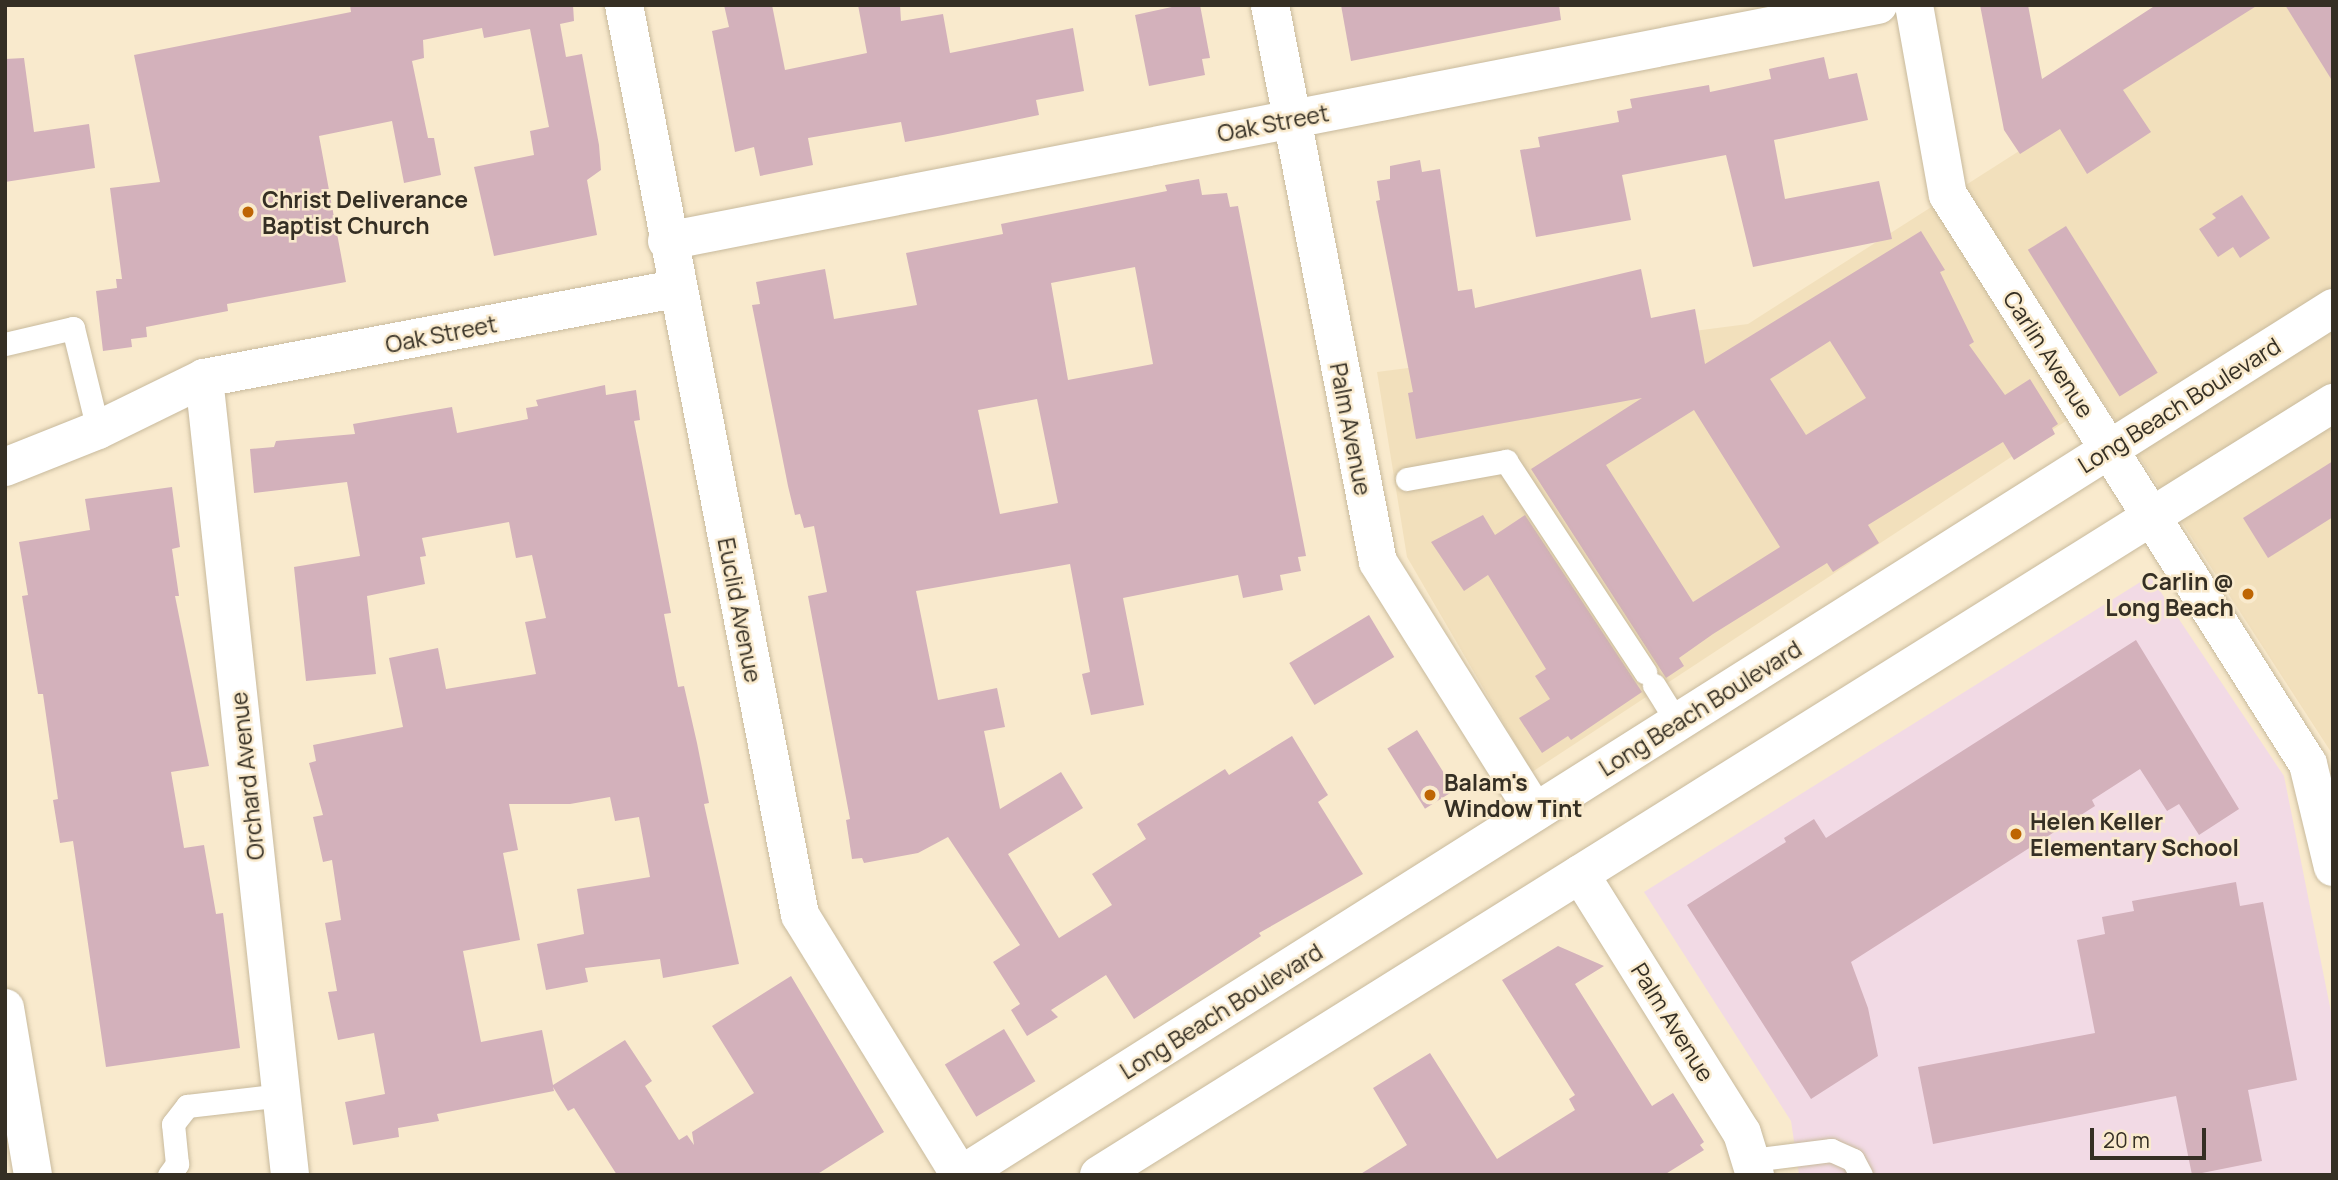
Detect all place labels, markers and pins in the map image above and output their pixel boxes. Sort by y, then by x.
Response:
place label: Christ Deliverance Baptist Church [262,185,468,239]
marker: Christ Deliverance Baptist Church [240,204,256,220]
place label: Carlin @ Long Beach [2105,567,2234,621]
marker: Carlin @ Long Beach [2240,586,2256,602]
place label: Balam's Window Tint [1444,768,1582,822]
marker: Balam's Window Tint [1422,787,1438,803]
place label: Helen Keller Elementary School [2030,807,2239,861]
marker: Helen Keller Elementary School [2008,826,2024,842]

